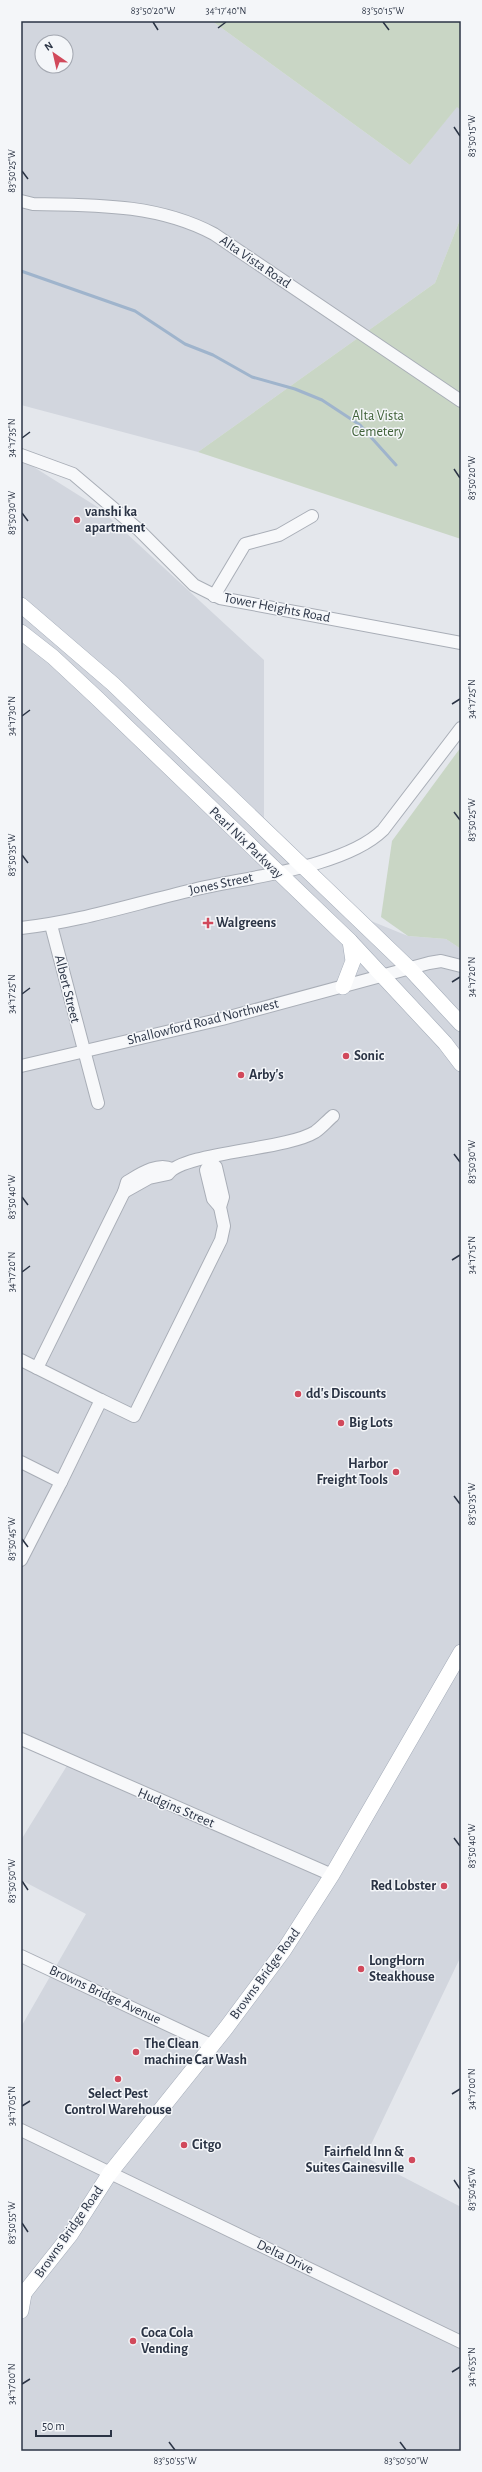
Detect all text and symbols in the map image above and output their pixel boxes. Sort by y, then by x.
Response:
text: 83°50'20"W [131,6,175,16]
text: 34°17'40"N [206,6,246,16]
text: 83°50'15"W [362,6,404,16]
north arrow [34,34,74,74]
text: N [42,39,55,53]
text: 83°50'15"W [467,115,477,157]
text: 83°50'25"W [7,149,17,193]
street label: Alta Vista Road [217,233,293,291]
park label: Alta Vista Cemetery [352,409,405,439]
text: 34°17'35"N [7,418,17,458]
text: 83°50'20"W [467,456,477,500]
text: 83°50'30"W [7,491,17,535]
place label: vanshi ka apartment [85,505,146,535]
marker: vanshi ka apartment [72,515,82,525]
street label: Tower Heights Road [223,591,331,625]
text: 34°17'25"N [467,679,477,719]
text: 34°17'30"N [7,696,17,736]
text: 83°50'25"W [467,798,477,842]
street label: Pearl Nix Parkway [206,804,286,882]
text: 83°50'35"W [7,833,17,877]
street label: Jones Street [188,870,255,898]
place label: Walgreens [216,916,276,930]
marker: Walgreens [203,918,213,928]
street label: Albert Street [52,954,82,1025]
text: 34°17'20"N [467,957,477,997]
text: 34°17'25"N [7,974,17,1014]
street label: Shallowford Road Northwest [126,996,281,1048]
place label: Sonic [354,1049,385,1063]
marker: Sonic [341,1051,351,1061]
place label: Arby's [249,1068,284,1082]
marker: Arby's [236,1070,246,1080]
text: 83°50'30"W [467,1140,477,1184]
text: 83°50'40"W [7,1174,17,1219]
text: 34°17'15"N [467,1236,477,1274]
text: 34°17'20"N [7,1252,17,1292]
place label: dd's Discounts [306,1387,386,1401]
marker: dd's Discounts [293,1389,303,1399]
place label: Big Lots [349,1416,393,1430]
marker: Big Lots [336,1418,346,1428]
place label: Harbor Freight Tools [316,1457,388,1487]
marker: Harbor Freight Tools [391,1467,401,1477]
text: 83°50'35"W [467,1482,477,1526]
text: 83°50'45"W [7,1517,17,1561]
street label: Hudgins Street [136,1786,217,1831]
text: 83°50'40"W [467,1823,477,1868]
text: 83°50'50"W [7,1859,17,1903]
place label: Red Lobster [370,1879,436,1893]
marker: Red Lobster [439,1881,449,1891]
street label: Browns Bridge Road [227,1926,303,2022]
place label: LongHorn Steakhouse [369,1954,435,1984]
street label: Browns Bridge Avenue [47,1963,163,2027]
marker: LongHorn Steakhouse [356,1964,366,1974]
place label: The Clean machine Car Wash [144,2037,247,2067]
marker: The Clean machine Car Wash [131,2047,141,2057]
text: 34°17'00"N [467,2068,477,2110]
marker: Select Pest Control Warehouse [113,2074,123,2084]
text: 34°17'05"N [7,2086,17,2126]
place label: Select Pest Control Warehouse [64,2087,172,2117]
place label: Citgo [192,2138,221,2152]
marker: Citgo [179,2140,189,2150]
place label: Fairfield Inn & Suites Gainesville [305,2145,404,2175]
marker: Fairfield Inn & Suites Gainesville [407,2155,417,2165]
text: 83°50'45"W [467,2167,477,2211]
street label: Browns Bridge Road [32,2183,106,2281]
text: 83°50'55"W [7,2201,17,2245]
street label: Delta Drive [254,2237,316,2277]
place label: Coca Cola Vending [141,2326,194,2356]
marker: Coca Cola Vending [128,2336,138,2346]
text: 34°16'55"N [467,2347,477,2387]
text: 34°17'00"N [7,2363,17,2405]
scale bar [36,2412,111,2438]
text: 50 m [42,2420,65,2432]
text: 83°50'55"W [153,2456,197,2466]
text: 83°50'50"W [384,2456,428,2466]

